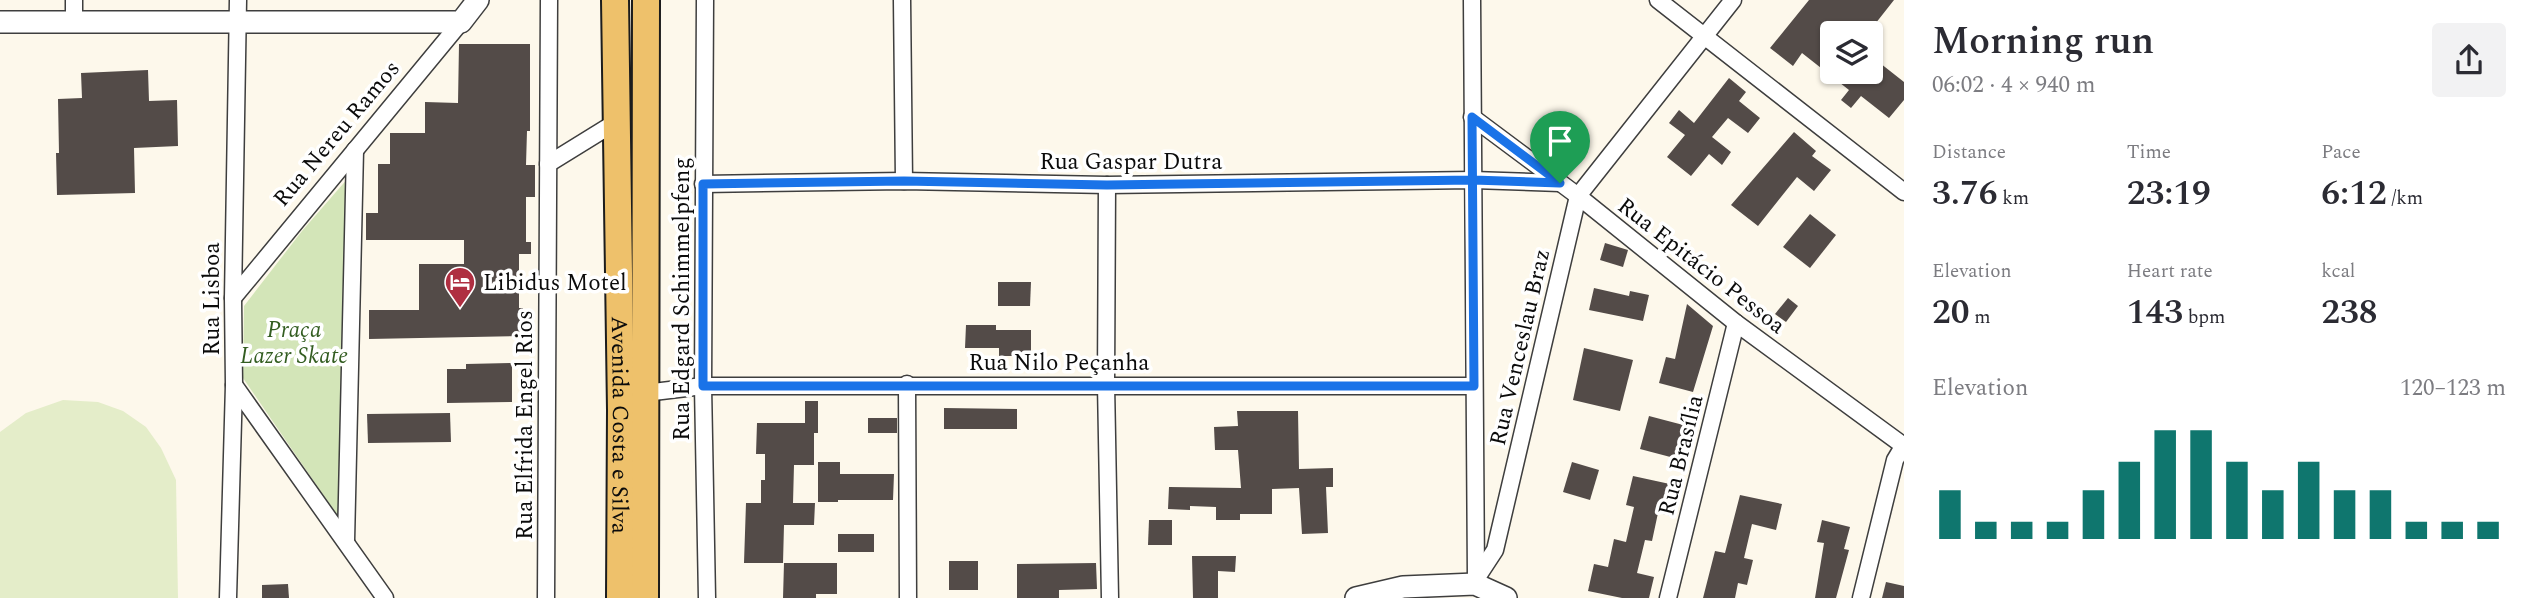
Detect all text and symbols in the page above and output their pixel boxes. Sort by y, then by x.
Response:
text: Morning run [1932,13,2154,71]
map controls [1820,21,1883,84]
button: layers [1820,21,1883,84]
button: share [2432,23,2506,97]
street label: Rua Nereu Ramos [265,53,409,215]
text: 06:02 · 4 × 940 m [1932,68,2096,103]
pin [1530,111,1590,183]
icon: arrive [1541,122,1579,160]
text: Distance [1932,138,2006,167]
text: Time [2127,138,2171,167]
text: Pace [2321,138,2361,167]
street label: Rua Gaspar Dutra [1040,145,1222,180]
street label: Rua Edgard Schimmelpfeng [665,157,700,441]
text: 3.76 [1932,167,1997,220]
text: 23:19 [2127,167,2211,220]
text: 6:12 [2321,167,2387,220]
text: km [1997,184,2029,213]
text: /km [2387,184,2423,213]
street label: Rua Epitácio Pessoa [1610,189,1793,343]
street label: Rua Lisboa [195,242,230,356]
street label: Rua Venceslau Braz [1481,246,1560,449]
text: Elevation [1932,257,2012,286]
text: Heart rate [2127,257,2213,286]
text: kcal [2321,257,2355,286]
hotel icon: Libidus Motel [443,265,477,309]
place label: Libidus Motel [483,266,627,301]
text: 20 [1932,286,1970,339]
text: 143 [2127,286,2183,339]
text: 238 [2321,286,2378,339]
text: m [1970,303,1991,332]
text: bpm [2183,303,2225,332]
street label: Rua Elfrida Engel Rios [508,310,543,540]
park label: Praça Lazer Skate [240,313,348,374]
street label: Avenida Costa e Silva [601,316,637,534]
street label: Rua Nilo Peçanha [968,346,1150,381]
text: Elevation [1932,371,2028,406]
text: 120–123 m [2400,371,2506,406]
street label: Rua Brasília [1650,391,1713,519]

